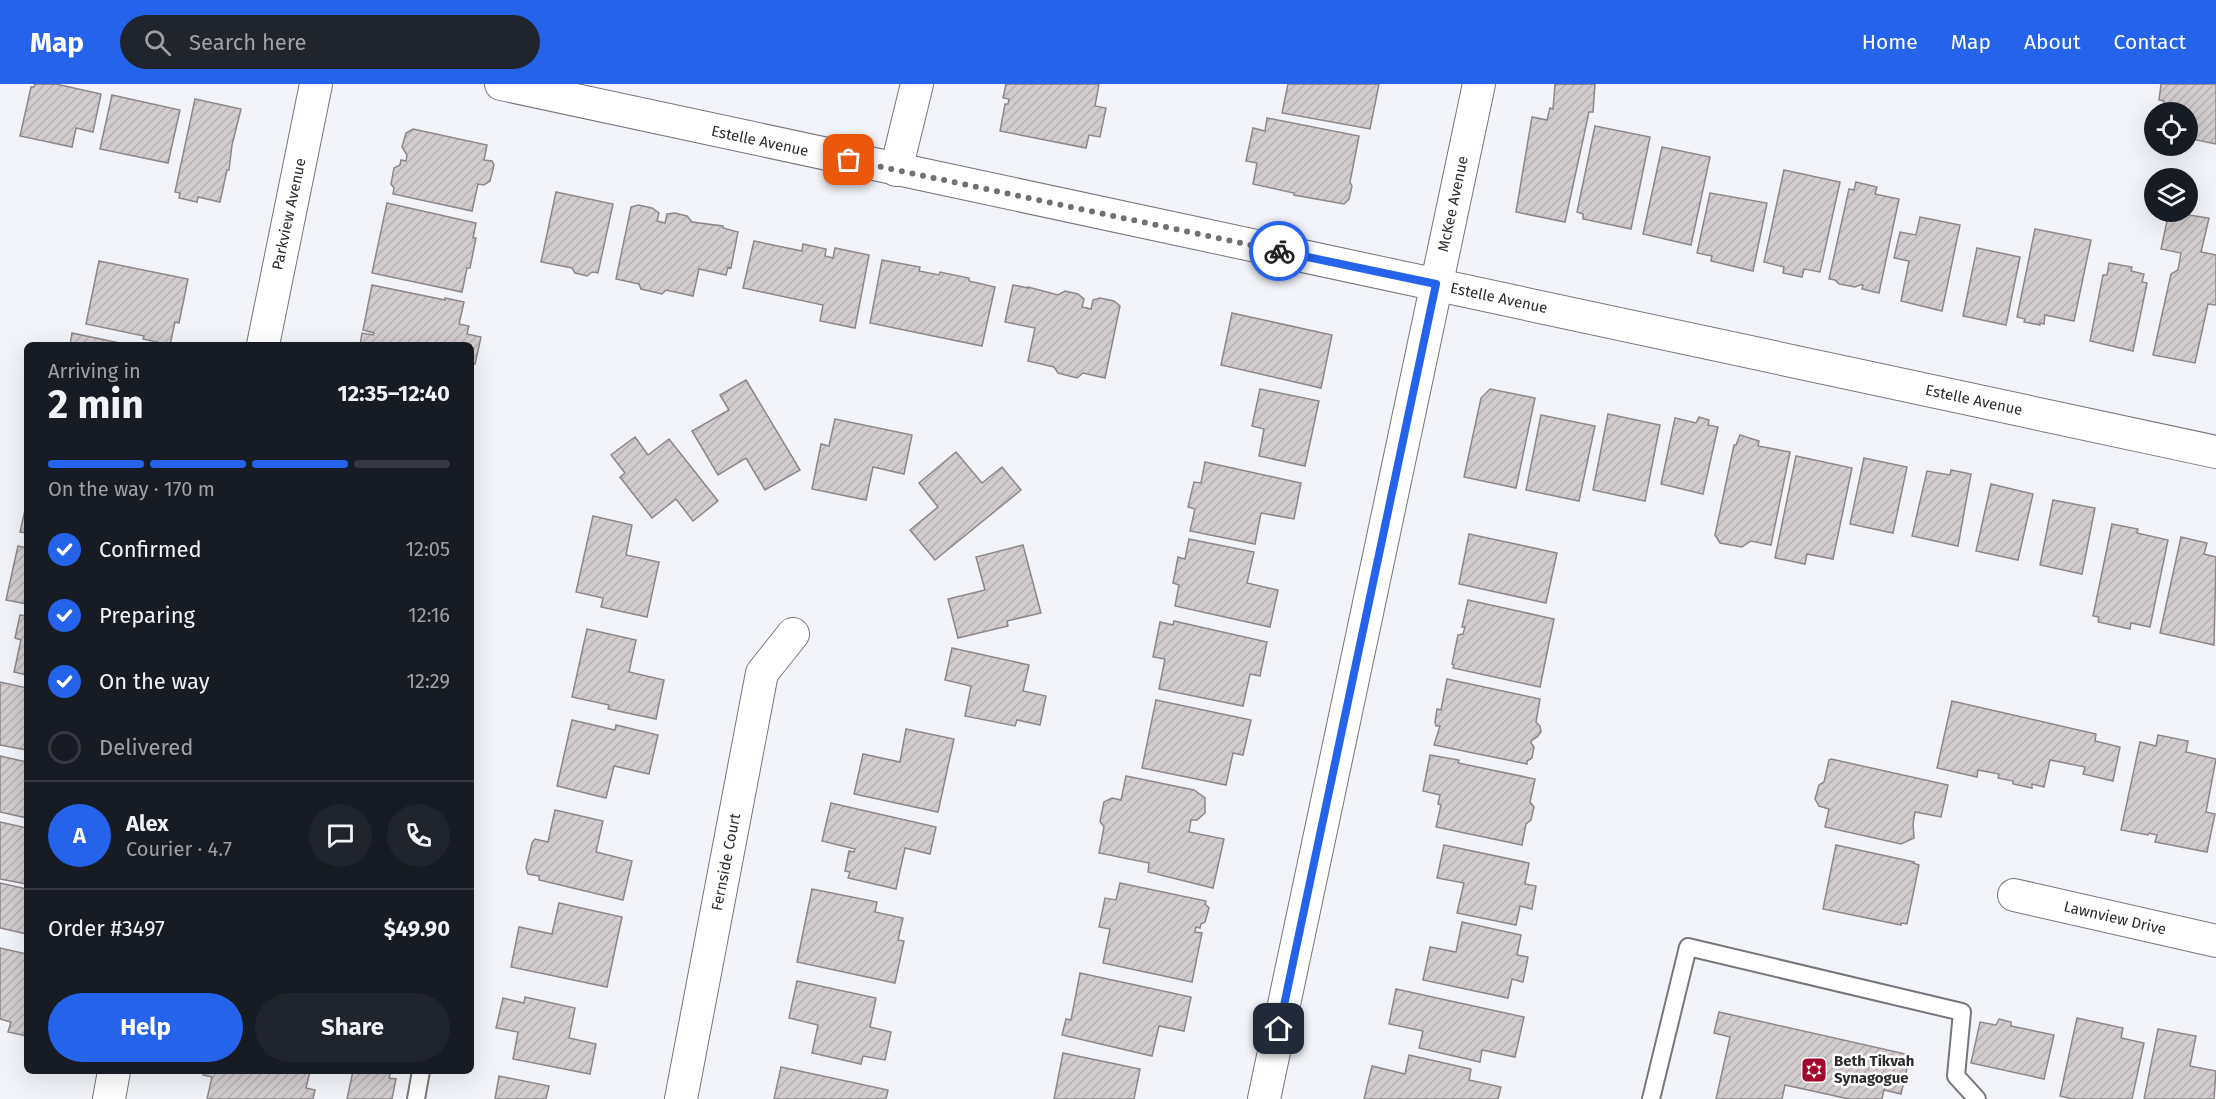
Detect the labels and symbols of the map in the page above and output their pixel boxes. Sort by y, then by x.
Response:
street label: Estelle Avenue [710,122,810,160]
pin [823,134,874,185]
street label: McKee Avenue [1434,154,1472,254]
street label: Parkview Avenue [268,156,310,272]
courier [1249,221,1309,281]
street label: Estelle Avenue [1449,279,1549,317]
street label: Estelle Avenue [1924,381,2024,419]
street label: Fernside Court [708,811,744,912]
street label: Lawnview Drive [2062,897,2168,939]
pin [1253,1003,1304,1054]
place label: Beth Tikvah Synagogue [1834,1052,1914,1087]
synagogue icon: Beth Tikvah Synagogue [1799,1055,1829,1085]

